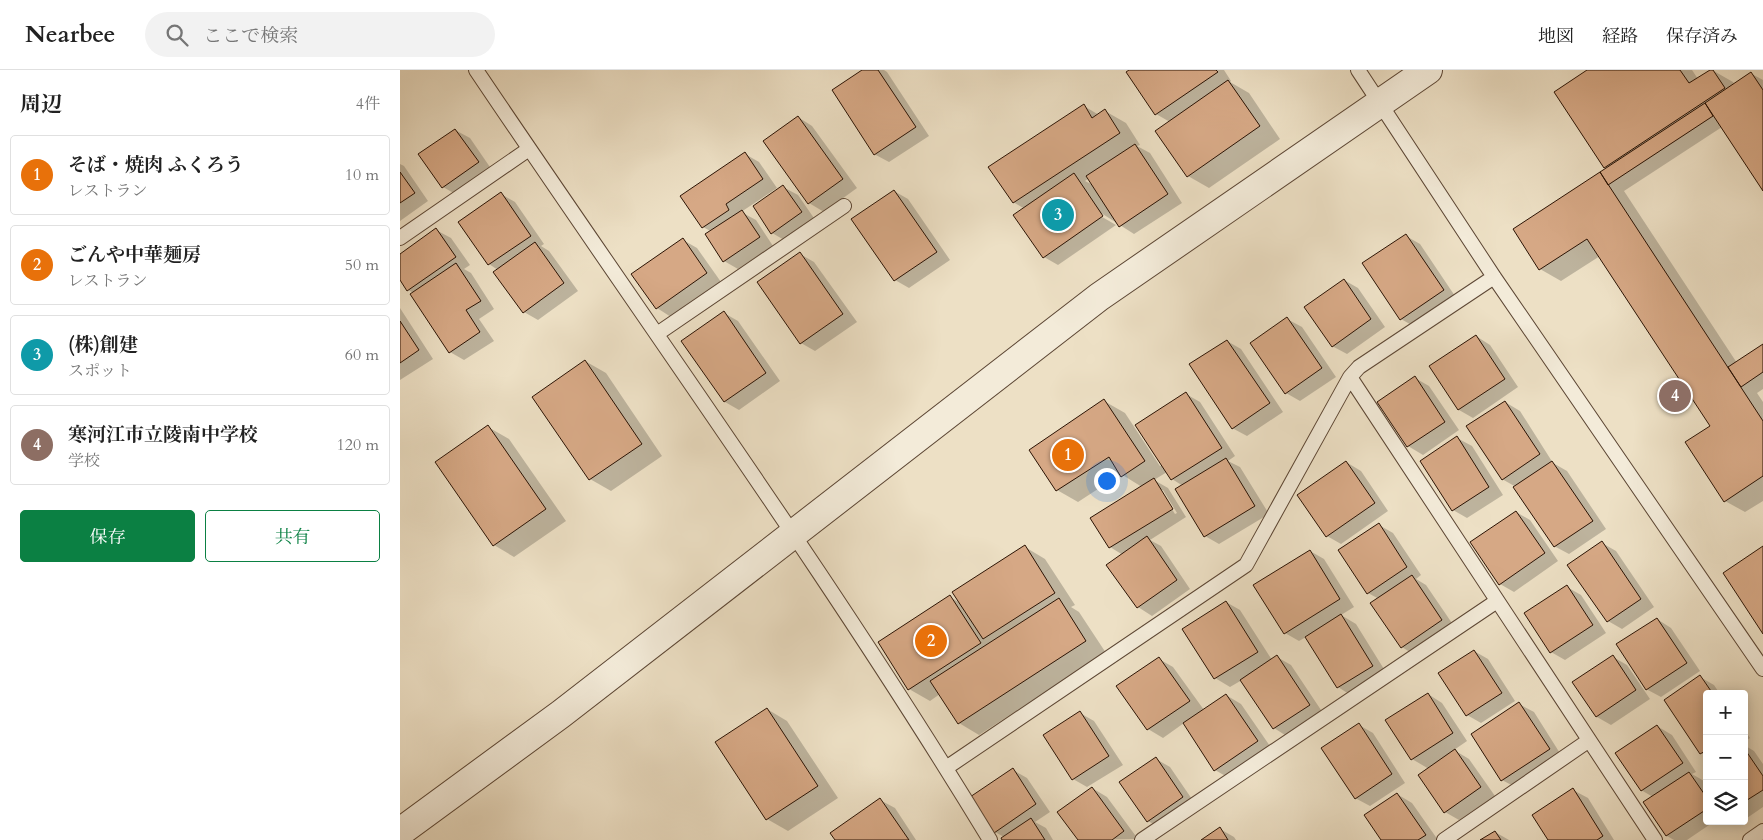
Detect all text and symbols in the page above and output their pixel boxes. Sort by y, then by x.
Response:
search box [145,12,495,57]
text: Nearbee [25,18,115,51]
icon: search [163,21,191,49]
text: ここで検索 [203,23,298,49]
text: 地図 [1538,24,1574,49]
text: 経路 [1602,24,1638,49]
text: 保存済み [1666,24,1738,49]
text: 周辺 [20,90,62,119]
text: 4件 [356,93,380,115]
text: そば・焼肉 ふくろう [68,152,244,178]
text: 1 [33,164,41,186]
text: 10 m [345,164,379,186]
text: レストラン [68,180,148,202]
pin: 3 [1042,196,1074,234]
text: ごんや中華麺房 [68,242,201,268]
text: 2 [33,254,41,276]
text: 50 m [345,254,379,276]
text: レストラン [68,270,148,292]
text: (株)創建 [68,332,138,358]
text: 3 [33,344,41,366]
text: 60 m [345,344,379,366]
text: スポット [68,360,132,382]
pin: 4 [1659,377,1691,415]
text: 寒河江市立陵南中学校 [68,422,258,448]
text: 4 [33,434,41,456]
text: 120 m [337,434,379,456]
pin: 1 [1052,436,1084,474]
text: 学校 [68,450,100,472]
your location [1094,468,1120,494]
button: 保存 [20,510,195,562]
button: 共有 [205,510,380,562]
pin: 2 [915,622,947,660]
map controls [1703,690,1748,825]
button: + [1703,690,1748,735]
button: − [1703,735,1748,780]
button: layers [1703,780,1748,825]

